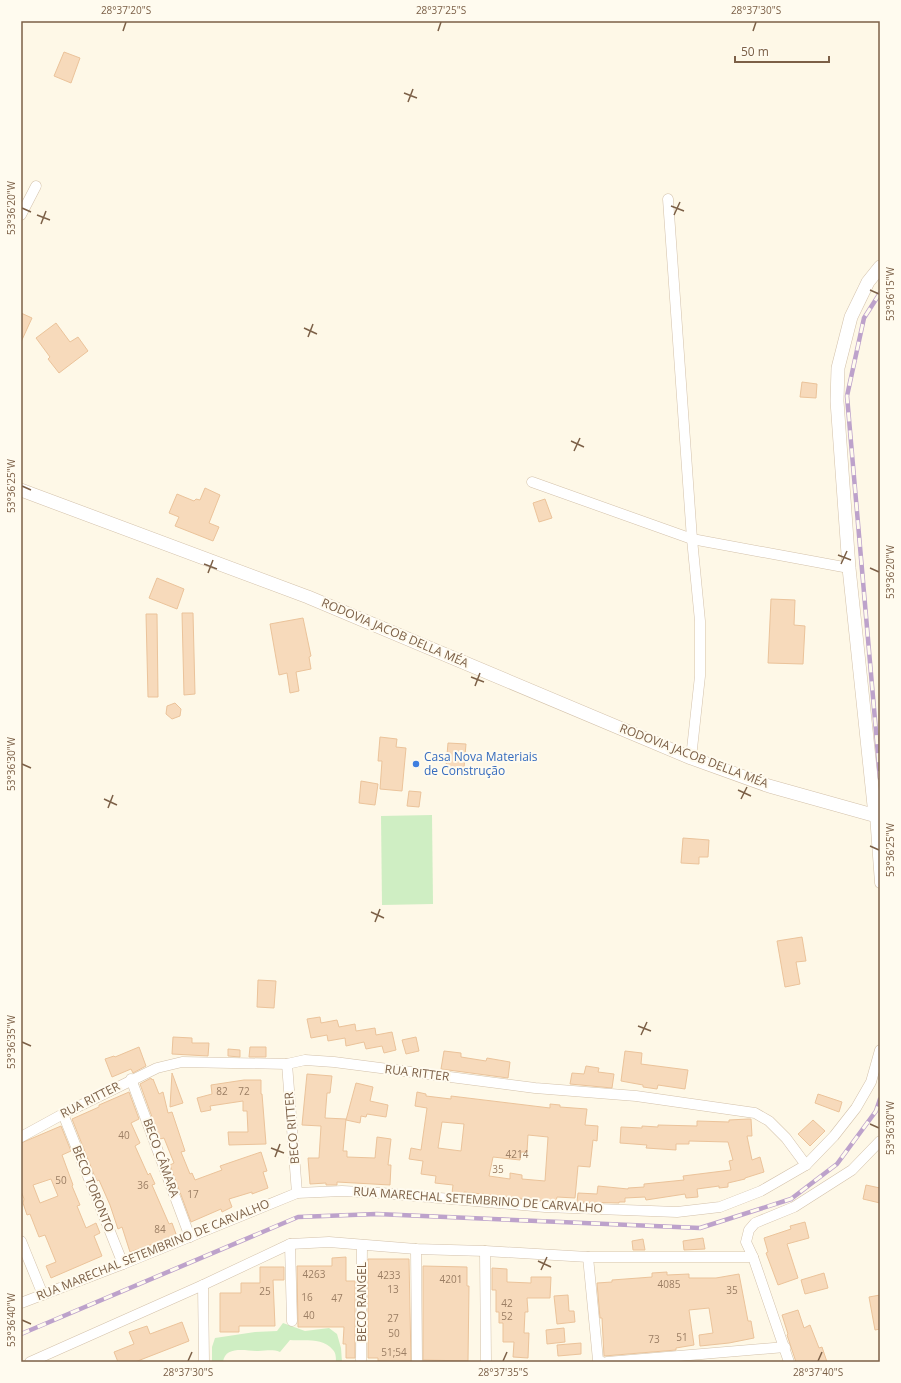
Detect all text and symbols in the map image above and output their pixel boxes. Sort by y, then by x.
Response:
text: 28°37'20"S [101,3,151,17]
text: 28°37'25"S [416,3,466,17]
text: 28°37'30"S [731,3,781,17]
scale bar [735,38,829,64]
text: 50 m [741,43,769,60]
text: 53°36'20"W [4,180,18,235]
text: 53°36'15"W [883,266,897,321]
text: 53°36'25"W [4,458,18,513]
text: 53°36'20"W [883,544,897,599]
street label: RODOVIA JACOB DELLA MÉA [319,594,472,671]
street label: RODOVIA JACOB DELLA MÉA [617,719,771,792]
text: 53°36'30"W [4,736,18,791]
place label: Casa Nova Materiais de Construção [424,748,538,779]
marker: Casa Nova Materiais de Construção [411,759,421,769]
text: 53°36'25"W [883,822,897,877]
text: 53°36'35"W [4,1014,18,1069]
street label: RUA RITTER [384,1060,451,1085]
street label: RUA RITTER [57,1077,123,1122]
house number: 82 [216,1084,228,1098]
house number: 72 [238,1084,250,1098]
street label: BECO RITTER [280,1091,303,1165]
text: 53°36'30"W [883,1100,897,1155]
street label: BECO CÂMARA [139,1116,184,1200]
house number: 40 [118,1128,130,1142]
street label: BECO TORONTO [68,1143,119,1235]
house number: 4214 [506,1147,529,1161]
house number: 35 [492,1162,504,1176]
house number: 50 [55,1173,67,1187]
house number: 36 [137,1178,149,1192]
street label: RUA MARECHAL SETEMBRINO DE CARVALHO [353,1182,603,1217]
house number: 17 [187,1187,199,1201]
street label: RUA MARECHAL SETEMBRINO DE CARVALHO [34,1195,272,1304]
house number: 84 [154,1222,166,1236]
street label: BECO RANGEL [353,1262,370,1342]
house number: 4263 [303,1267,326,1281]
house number: 4233 [378,1268,401,1282]
house number: 4201 [440,1272,462,1286]
house number: 4085 [658,1277,681,1291]
house number: 13 [387,1282,399,1296]
house number: 35 [726,1283,738,1297]
house number: 25 [259,1284,271,1298]
house number: 16 [301,1290,313,1304]
house number: 47 [331,1291,343,1305]
text: 53°36'40"W [4,1292,18,1347]
house number: 42 [501,1296,513,1310]
house number: 40 [303,1308,315,1322]
house number: 52 [501,1309,513,1323]
house number: 27 [387,1311,399,1325]
house number: 50 [388,1326,400,1340]
house number: 51 [676,1330,688,1344]
house number: 73 [648,1332,660,1346]
house number: 51;54 [381,1345,407,1359]
text: 28°37'30"S [163,1365,213,1379]
text: 28°37'35"S [478,1365,528,1379]
text: 28°37'40"S [793,1365,843,1379]

